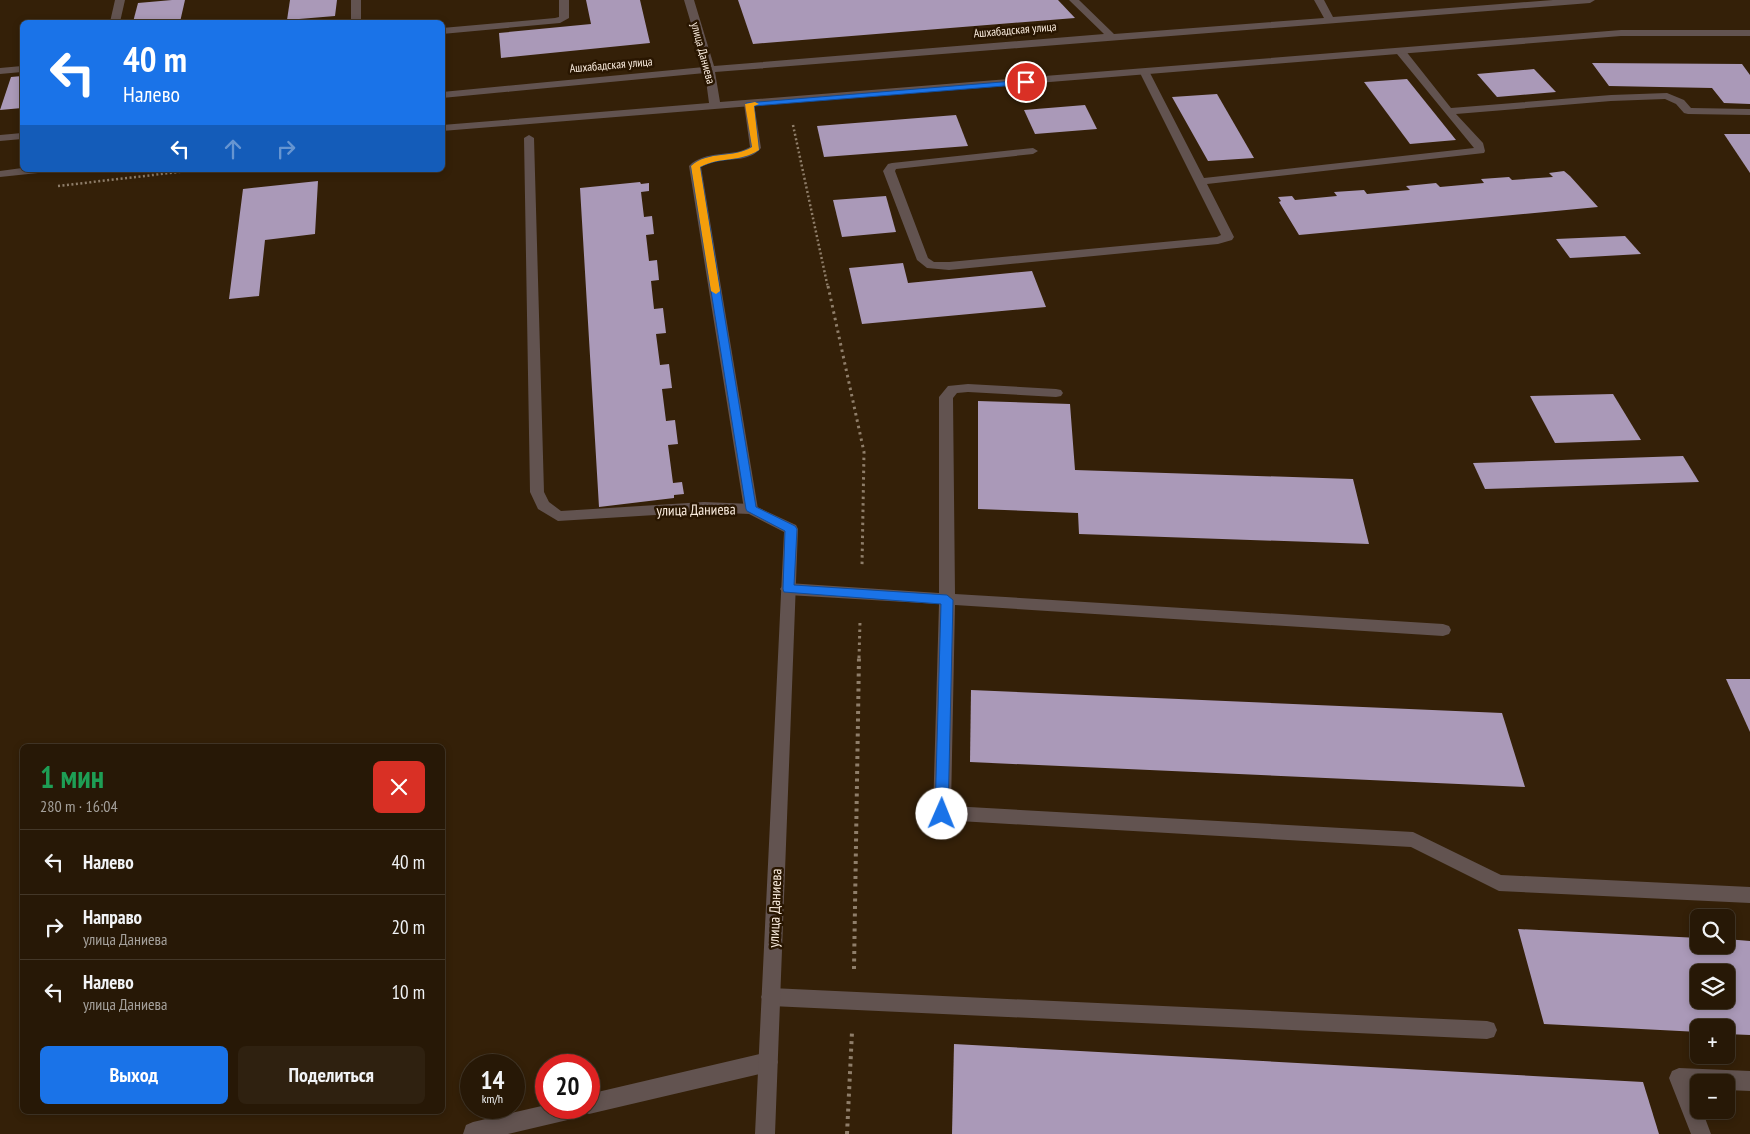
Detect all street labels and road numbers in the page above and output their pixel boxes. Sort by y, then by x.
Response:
street label: Ашхабадская улица [973,18,1057,41]
street label: улица Даниева [688,20,719,86]
street label: Ашхабадская улица [569,53,653,76]
street label: улица Даниева [656,499,736,520]
street label: улица Даниева [764,868,785,948]

